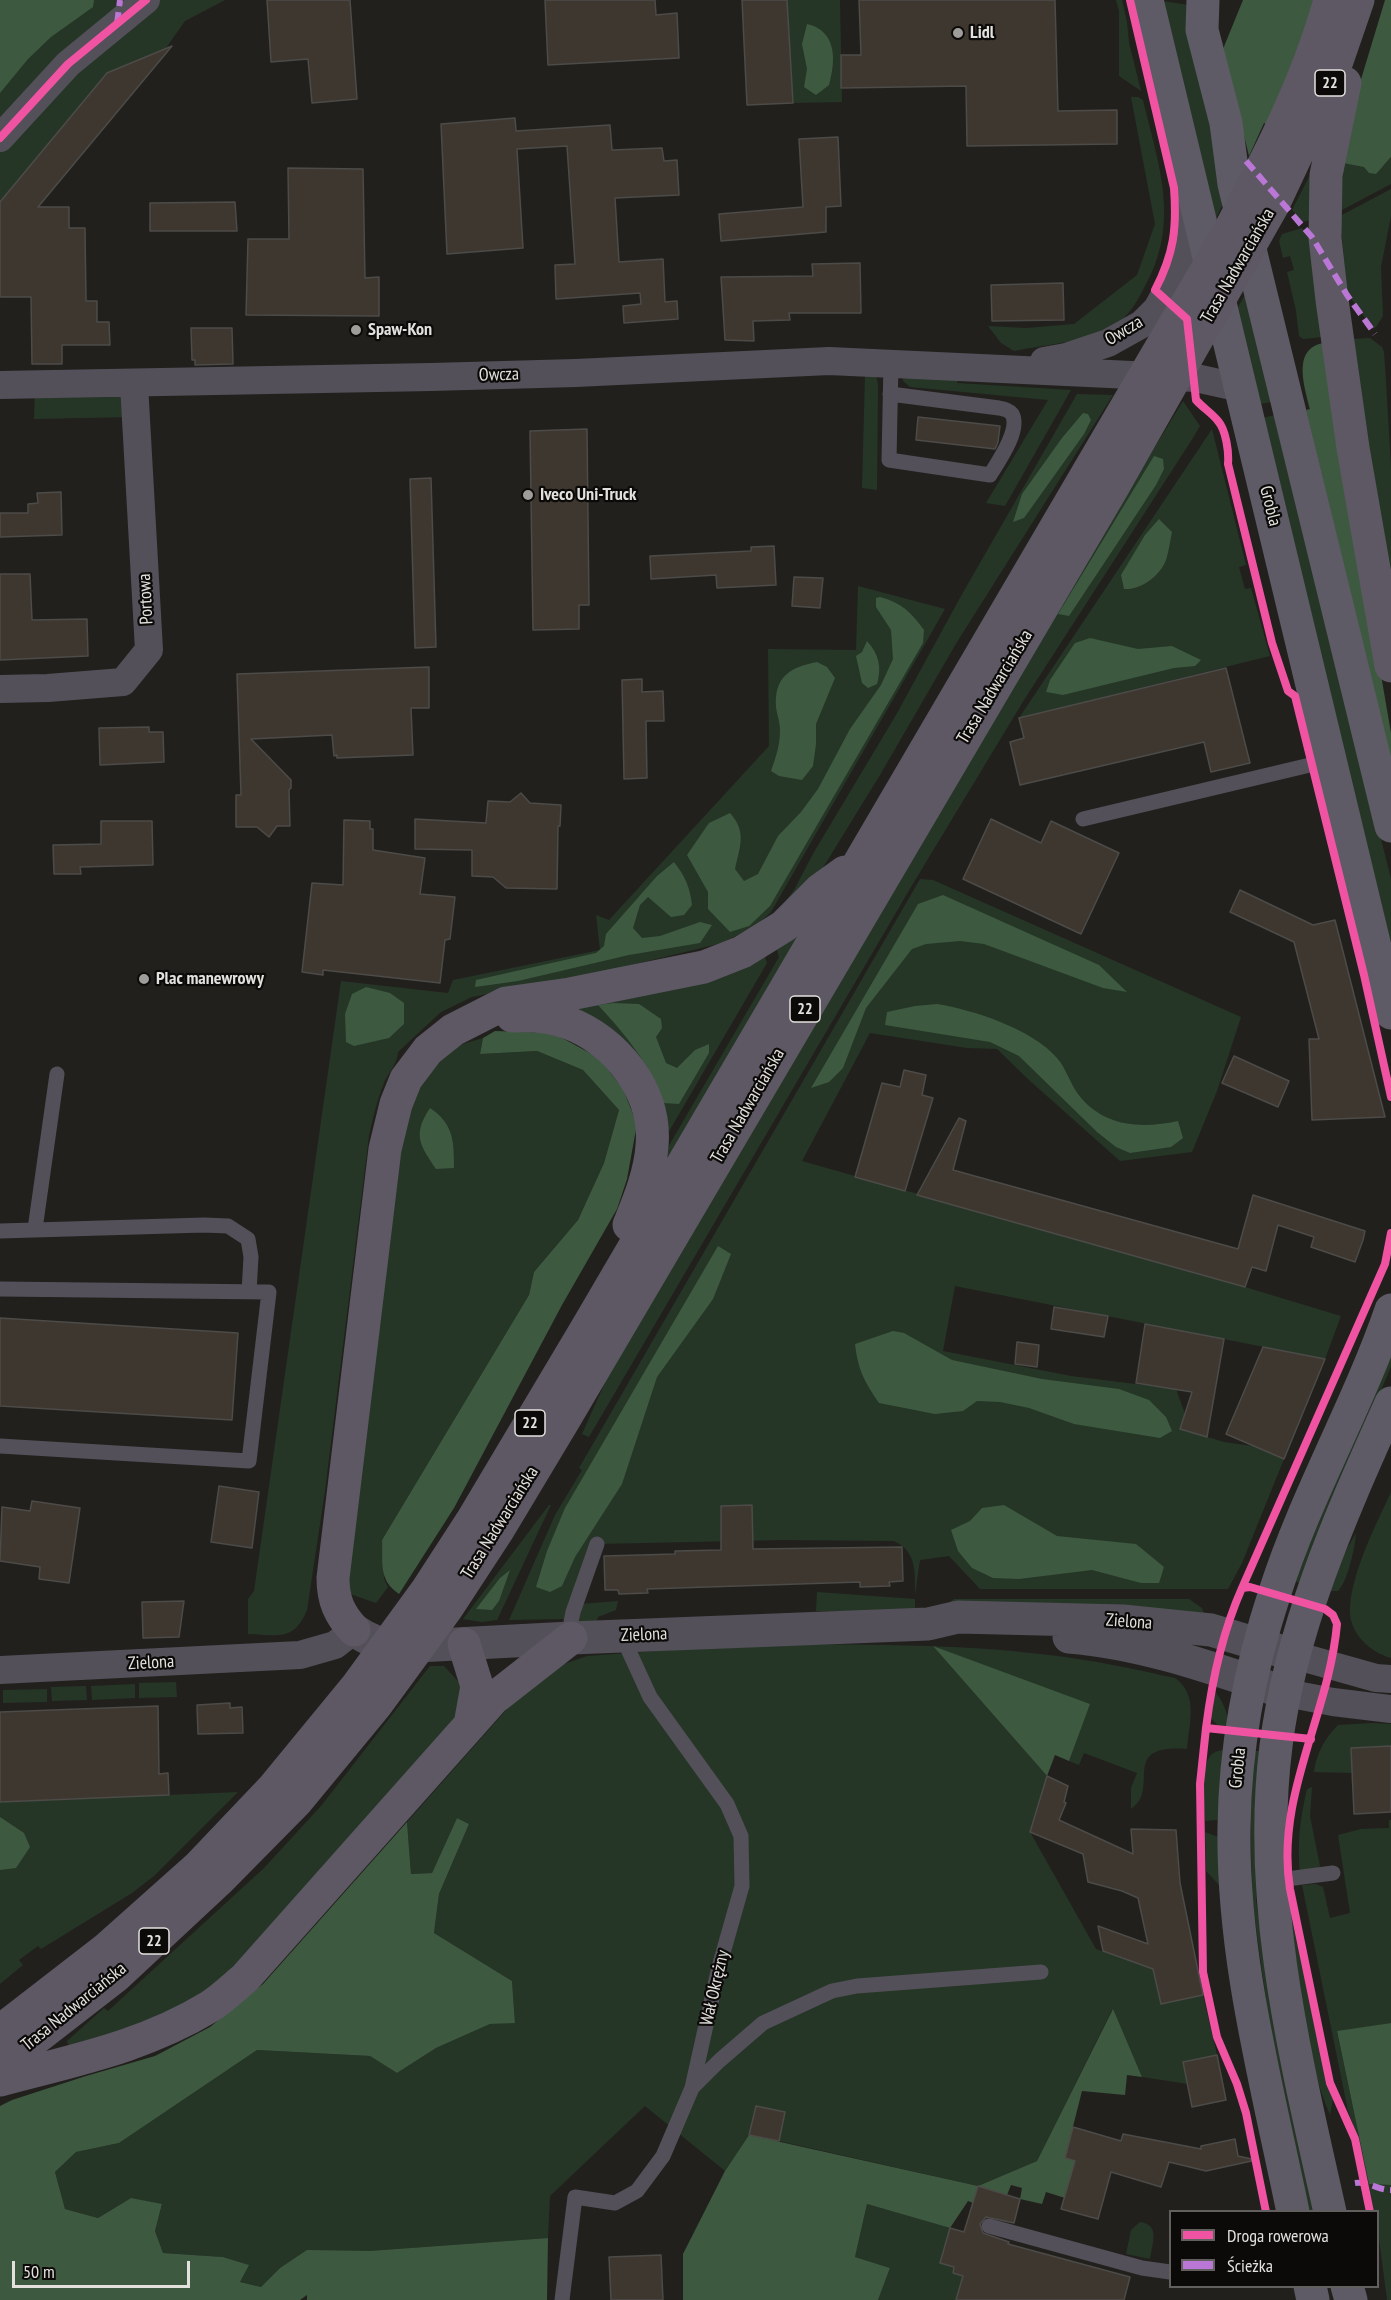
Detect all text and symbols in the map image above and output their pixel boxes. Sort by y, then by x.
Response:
place label: Lidl [970,22,994,44]
marker: Lidl [951,26,965,40]
road number: 22 [1315,70,1345,96]
street label: Trasa Nadwarciańska [1196,205,1280,327]
street label: Owcza [1101,311,1147,351]
place label: Spaw-Kon [368,319,432,341]
marker: Spaw-Kon [349,323,363,337]
street label: Owcza [479,364,519,386]
place label: Iveco Uni-Truck [540,484,636,506]
street label: Grobla [1255,484,1285,528]
marker: Iveco Uni-Truck [521,488,535,502]
street label: Portowa [134,573,158,625]
street label: Trasa Nadwarciańska [953,626,1037,748]
place label: Plac manewrowy [156,968,264,990]
marker: Plac manewrowy [137,972,151,986]
road number: 22 [790,996,820,1022]
street label: Trasa Nadwarciańska [706,1045,790,1167]
road number: 22 [515,1410,545,1436]
street label: Trasa Nadwarciańska [457,1463,543,1583]
street label: Zielona [1105,1610,1153,1634]
street label: Zielona [620,1623,668,1647]
street label: Zielona [127,1651,175,1675]
street label: Grobla [1225,1747,1251,1789]
road number: 22 [139,1928,169,1954]
street label: Wał Okrężny [696,1948,734,2028]
street label: Trasa Nadwarciańska [17,1958,131,2056]
legend [1169,2210,1379,2288]
text: Droga rowerowa [1227,2224,1329,2247]
scale bar [15,2249,194,2287]
text: Ścieżka [1227,2254,1273,2277]
text: 50 m [23,2260,55,2283]

